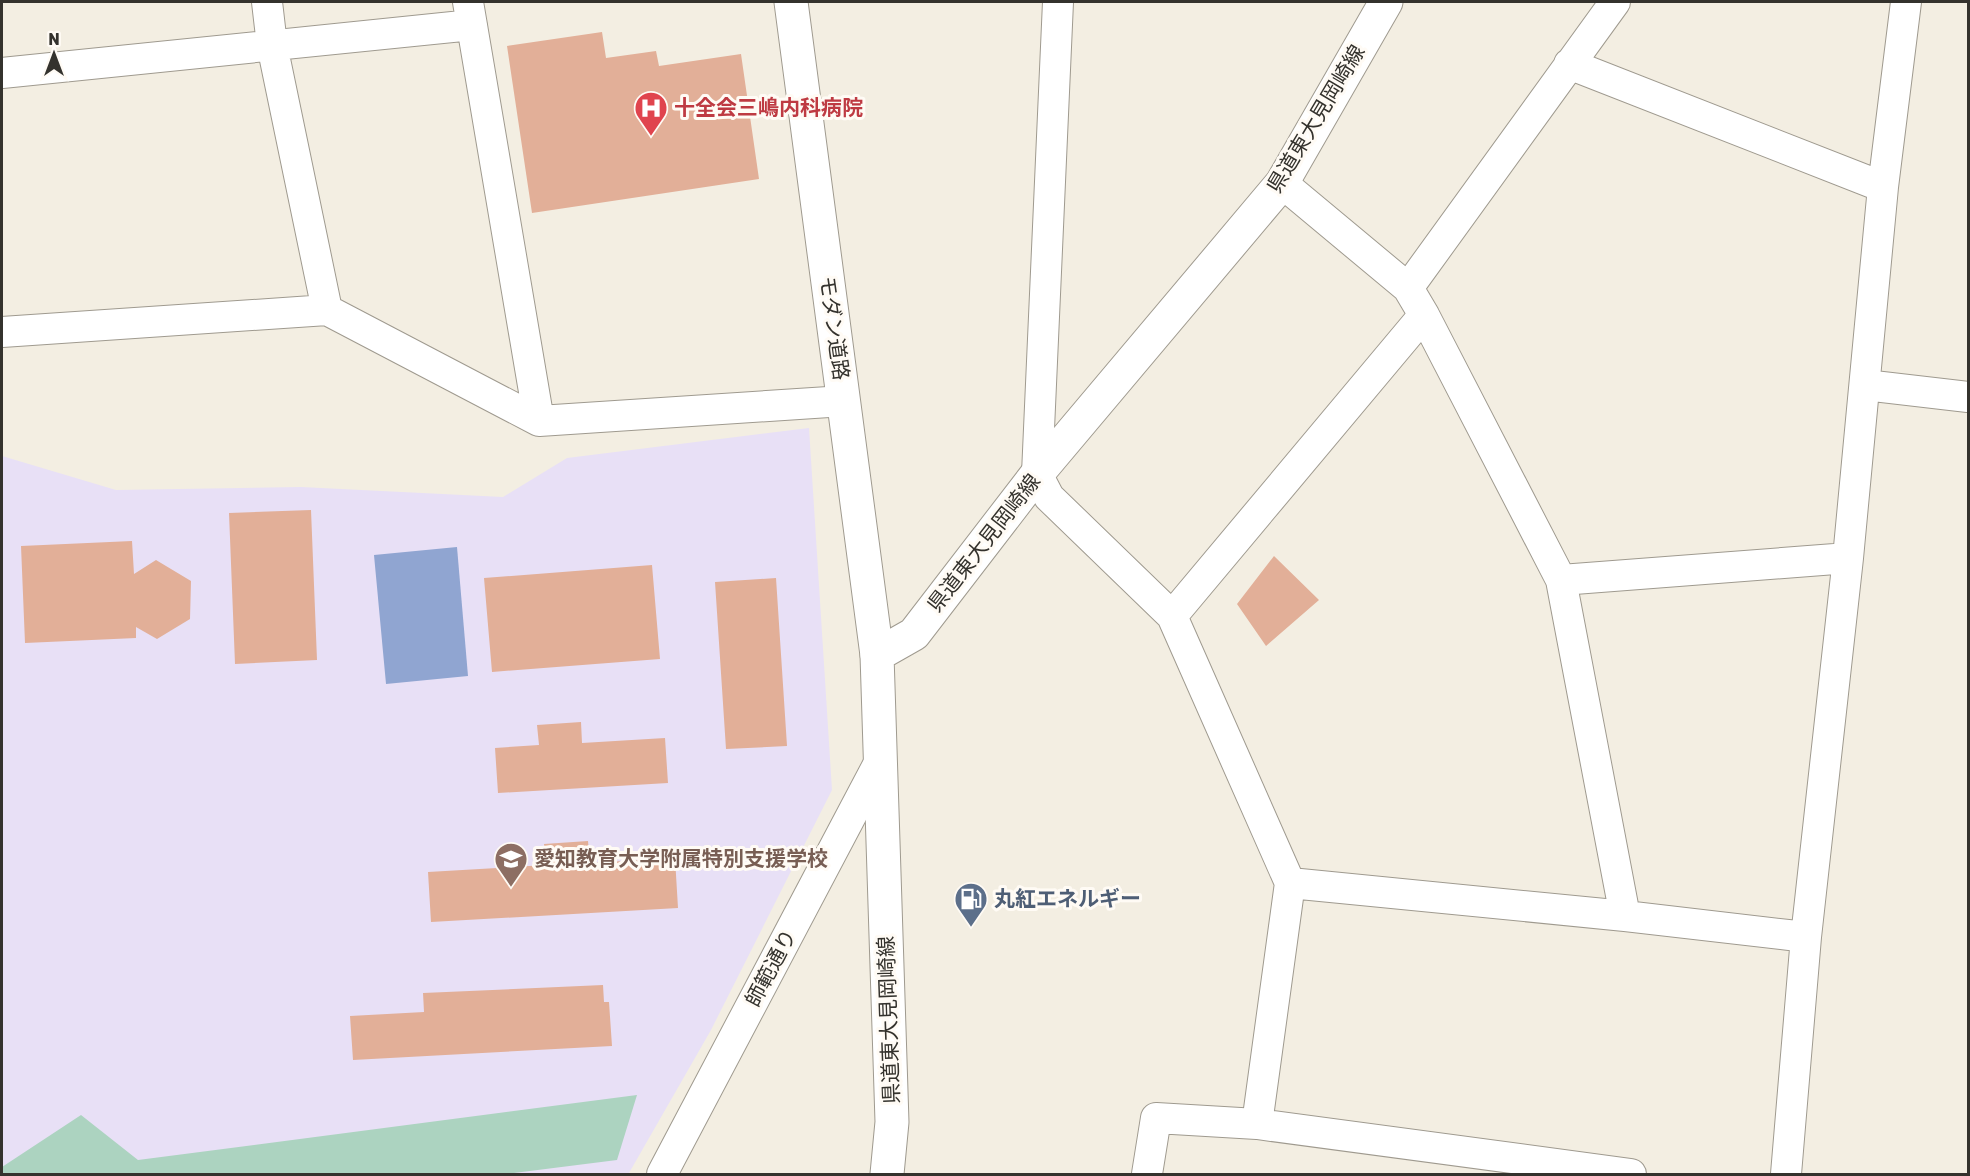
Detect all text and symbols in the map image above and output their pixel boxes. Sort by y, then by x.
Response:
north arrow [24,24,84,84]
text: N [48,30,60,49]
street label: 県道東大見岡崎線 [1262,40,1370,197]
hospital icon: 十全会三嶋内科病院 [633,90,669,137]
place label: 十全会三嶋内科病院 [674,95,863,120]
street label: モダン道路 [815,274,854,382]
street label: 県道東大見岡崎線 [922,469,1045,617]
school or university icon: 愛知教育大学附属特別支援学校 [493,841,529,888]
place label: 愛知教育大学附属特別支援学校 [534,846,828,871]
fuel station icon: 丸紅エネルギー [953,881,989,928]
place label: 丸紅エネルギー [994,886,1141,911]
street label: 師範通り [740,925,801,1011]
street label: 県道東大見岡崎線 [873,936,904,1104]

